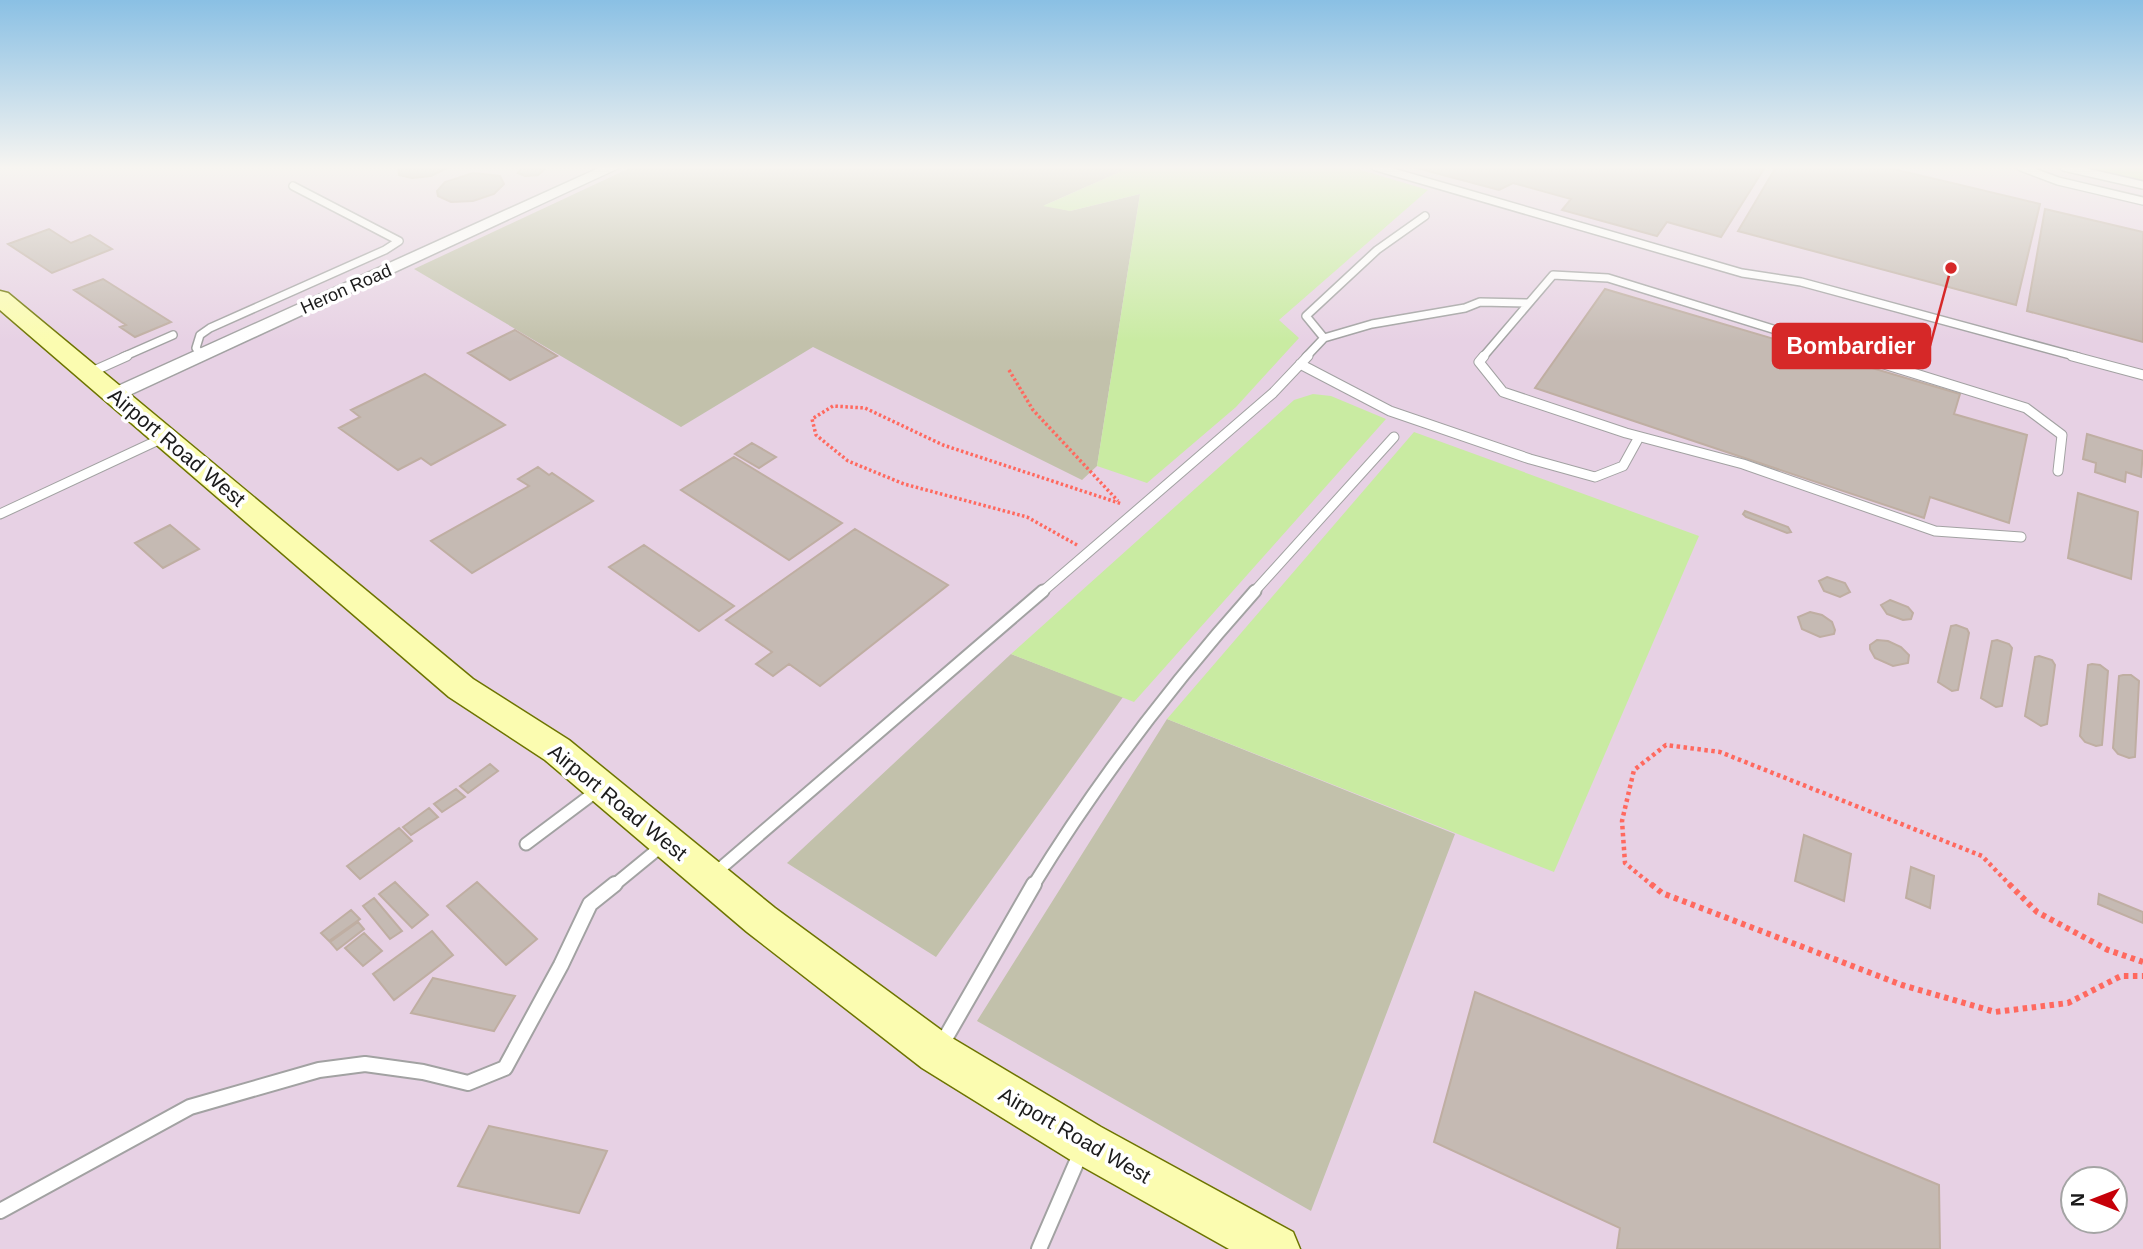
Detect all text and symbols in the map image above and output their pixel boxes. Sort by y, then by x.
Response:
street label: Heron Road [298,260,394,318]
callout: Bombardier [1773,324,1930,368]
text: Bombardier [1786,333,1916,359]
street label: Airport Road West [104,383,250,511]
street label: Airport Road West [544,739,692,865]
street label: Airport Road West [995,1082,1155,1188]
north arrow [2059,1165,2129,1235]
text: N [2067,1193,2088,1207]

